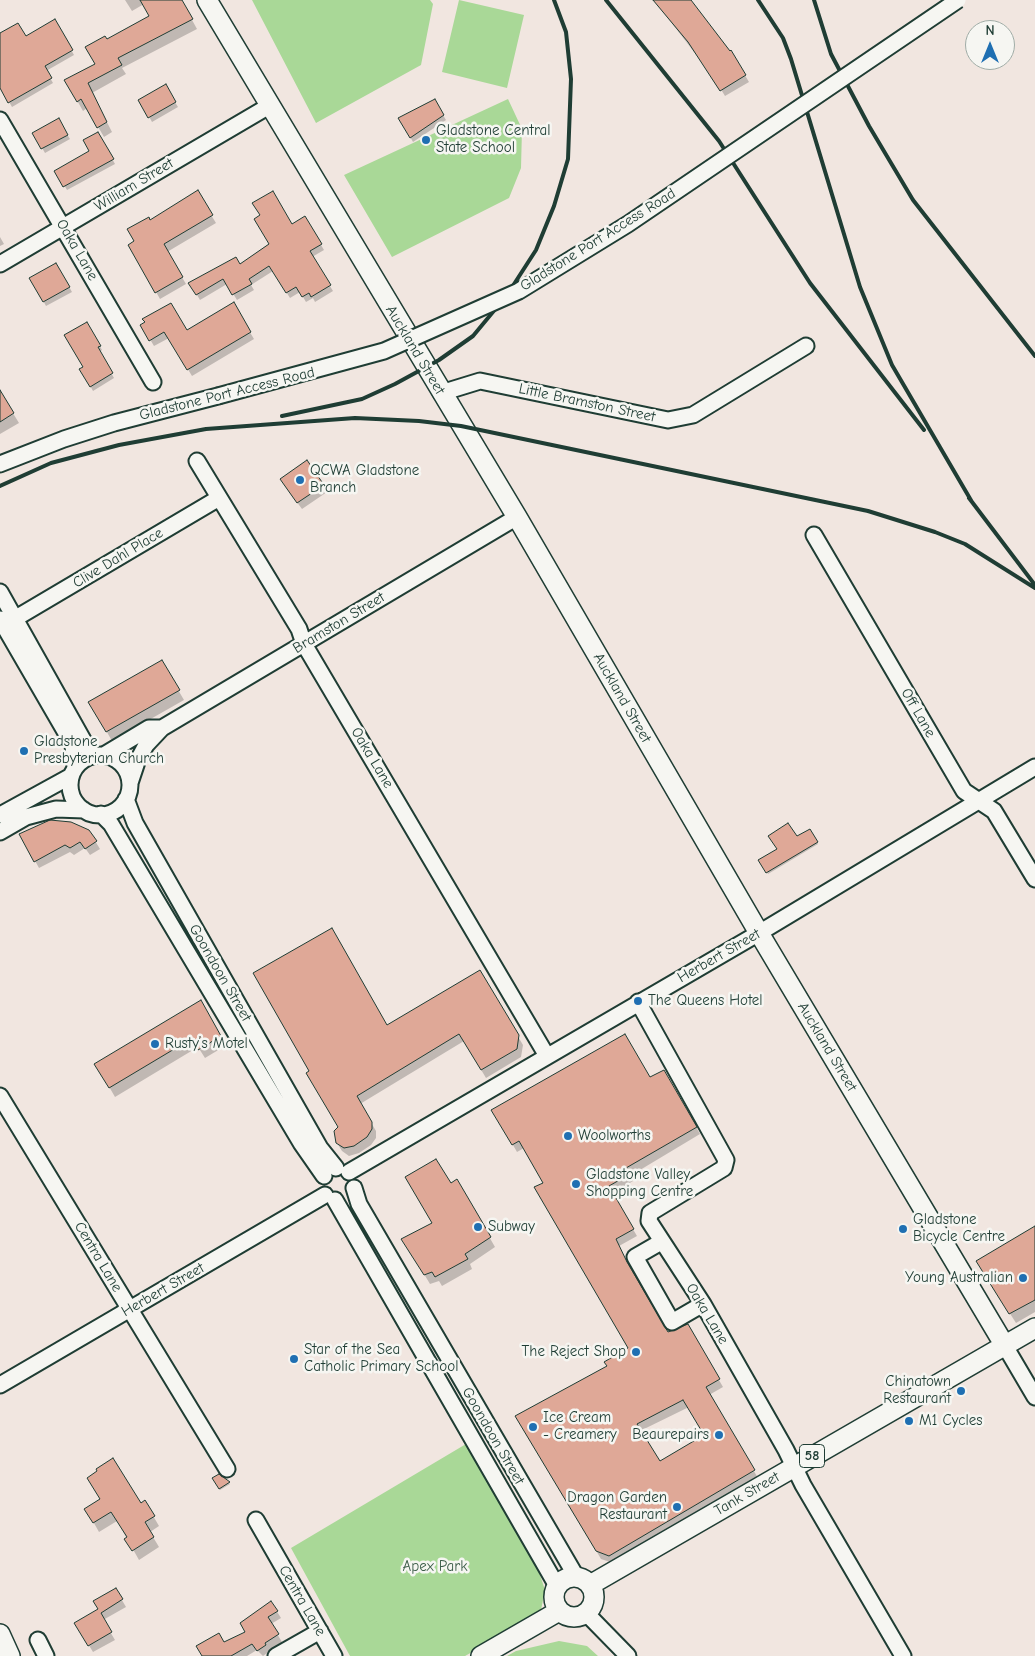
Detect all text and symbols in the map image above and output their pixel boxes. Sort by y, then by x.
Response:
north arrow [965,20,1015,70]
text: N [985,22,995,39]
place label: Gladstone Central State School [436,122,551,157]
marker: Gladstone Central State School [420,134,432,146]
street label: William Street [91,154,177,216]
street label: Gladstone Port Access Road [517,185,679,295]
street label: Oaka Lane [52,216,102,284]
street label: Auckland Street [381,302,449,398]
street label: Gladstone Port Access Road [137,363,317,425]
street label: Little Bramston Street [517,380,657,426]
place label: QCWA Gladstone Branch [310,462,419,497]
marker: QCWA Gladstone Branch [294,474,306,486]
street label: Clive Dahl Place [70,524,166,592]
street label: Bramston Street [290,589,388,657]
street label: Auckland Street [589,650,655,746]
street label: Off Lane [897,685,939,741]
street label: Oaka Lane [347,724,397,792]
place label: Gladstone Presbyterian Church [34,733,164,768]
marker: Gladstone Presbyterian Church [18,745,30,757]
street label: Goondoon Street [185,921,255,1025]
street label: Herbert Street [674,925,764,987]
place label: The Queens Hotel [648,992,763,1010]
marker: The Queens Hotel [632,995,644,1007]
street label: Auckland Street [793,999,861,1095]
place label: Rusty’s Motel [165,1035,248,1053]
marker: Rusty’s Motel [149,1038,161,1050]
place label: Woolworths [578,1127,651,1145]
marker: Woolworths [562,1130,574,1142]
place label: Gladstone Valley Shopping Centre [586,1166,693,1201]
marker: Gladstone Valley Shopping Centre [570,1178,582,1190]
place label: Gladstone Bicycle Centre [913,1211,1005,1246]
place label: Subway [488,1218,535,1236]
street label: Centra Lane [70,1219,126,1295]
marker: Subway [472,1221,484,1233]
marker: Gladstone Bicycle Centre [897,1223,909,1235]
street label: Herbert Street [118,1259,208,1321]
place label: Young Australian [905,1269,1013,1287]
marker: Young Australian [1017,1272,1029,1284]
street label: Oaka Lane [682,1280,732,1348]
place label: Star of the Sea Catholic Primary School [304,1341,458,1376]
place label: The Reject Shop [522,1343,626,1361]
marker: The Reject Shop [630,1346,642,1358]
marker: Star of the Sea Catholic Primary School [288,1353,300,1365]
place label: Chinatown Restaurant [883,1373,951,1408]
street label: Goondoon Street [458,1384,528,1488]
marker: Chinatown Restaurant [955,1385,967,1397]
place label: Ice Cream - Creamery [543,1409,617,1444]
place label: M1 Cycles [919,1412,982,1430]
marker: M1 Cycles [903,1415,915,1427]
marker: Ice Cream - Creamery [527,1421,539,1433]
place label: Beaurepairs [632,1426,709,1444]
marker: Beaurepairs [713,1429,725,1441]
road number: 58 [800,1444,824,1468]
street label: Tank Street [711,1468,783,1520]
place label: Dragon Garden Restaurant [567,1489,667,1524]
marker: Dragon Garden Restaurant [671,1501,683,1513]
park label: Apex Park [402,1558,468,1576]
street label: Centra Lane [275,1562,329,1640]

